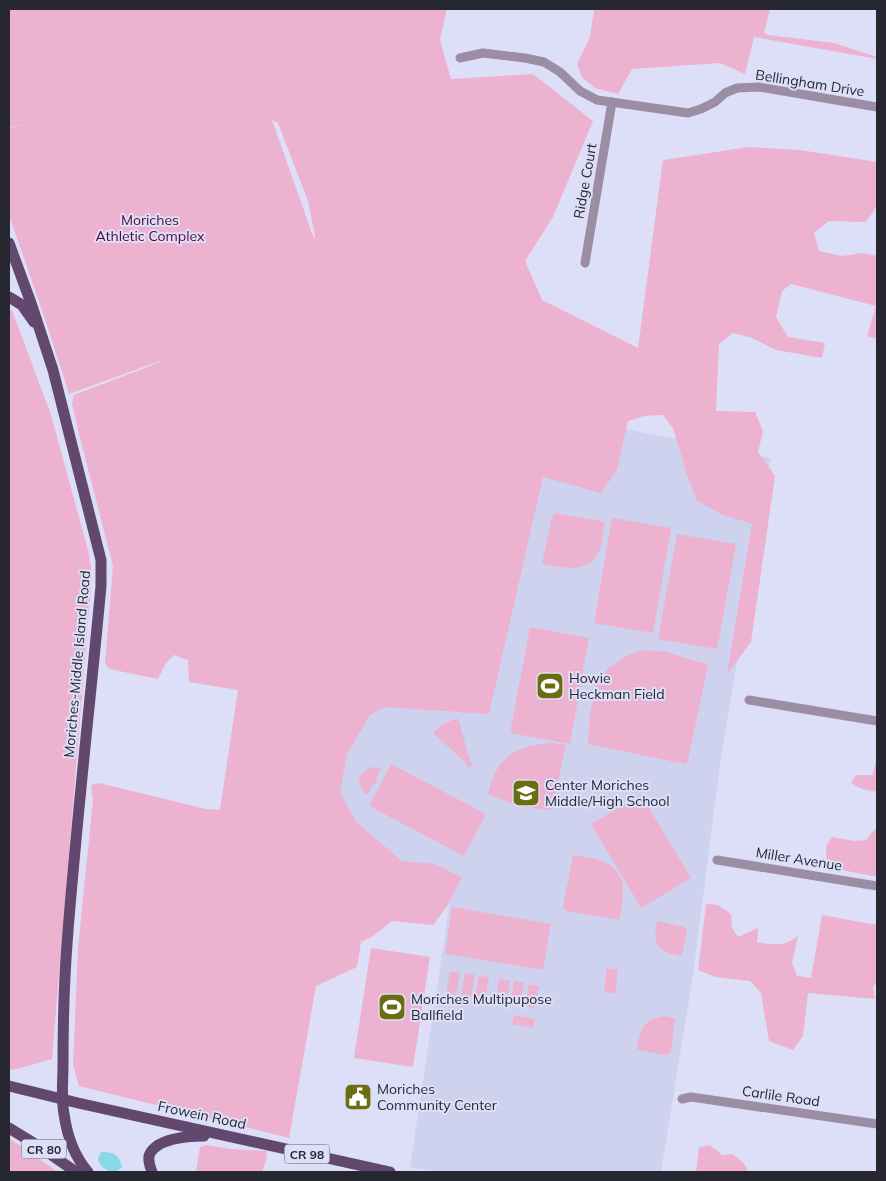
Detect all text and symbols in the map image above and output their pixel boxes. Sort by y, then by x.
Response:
street label: Bellingham Drive [754,65,866,101]
street label: Ridge Court [569,142,601,220]
park label: Moriches Athletic Complex [95,211,205,245]
street label: Moriches-Middle Island Road [60,570,94,758]
place label: Howie Heckman Field [569,669,665,703]
sports icon: Howie Heckman Field [535,671,565,701]
place label: Center Moriches Middle/High School [545,776,670,810]
school or university icon: Center Moriches Middle/High School [511,778,541,808]
street label: Miller Avenue [755,843,843,875]
place label: Moriches Multipupose Ballfield [411,990,552,1024]
sports icon: Moriches Multipupose Ballfield [377,992,407,1022]
place label: Moriches Community Center [377,1080,498,1114]
public building icon: Moriches Community Center [343,1082,373,1112]
street label: Carlile Road [741,1082,821,1110]
street label: Frowein Road [156,1097,248,1133]
road number: CR 80 [22,1140,66,1158]
road number: CR 98 [284,1144,330,1164]

